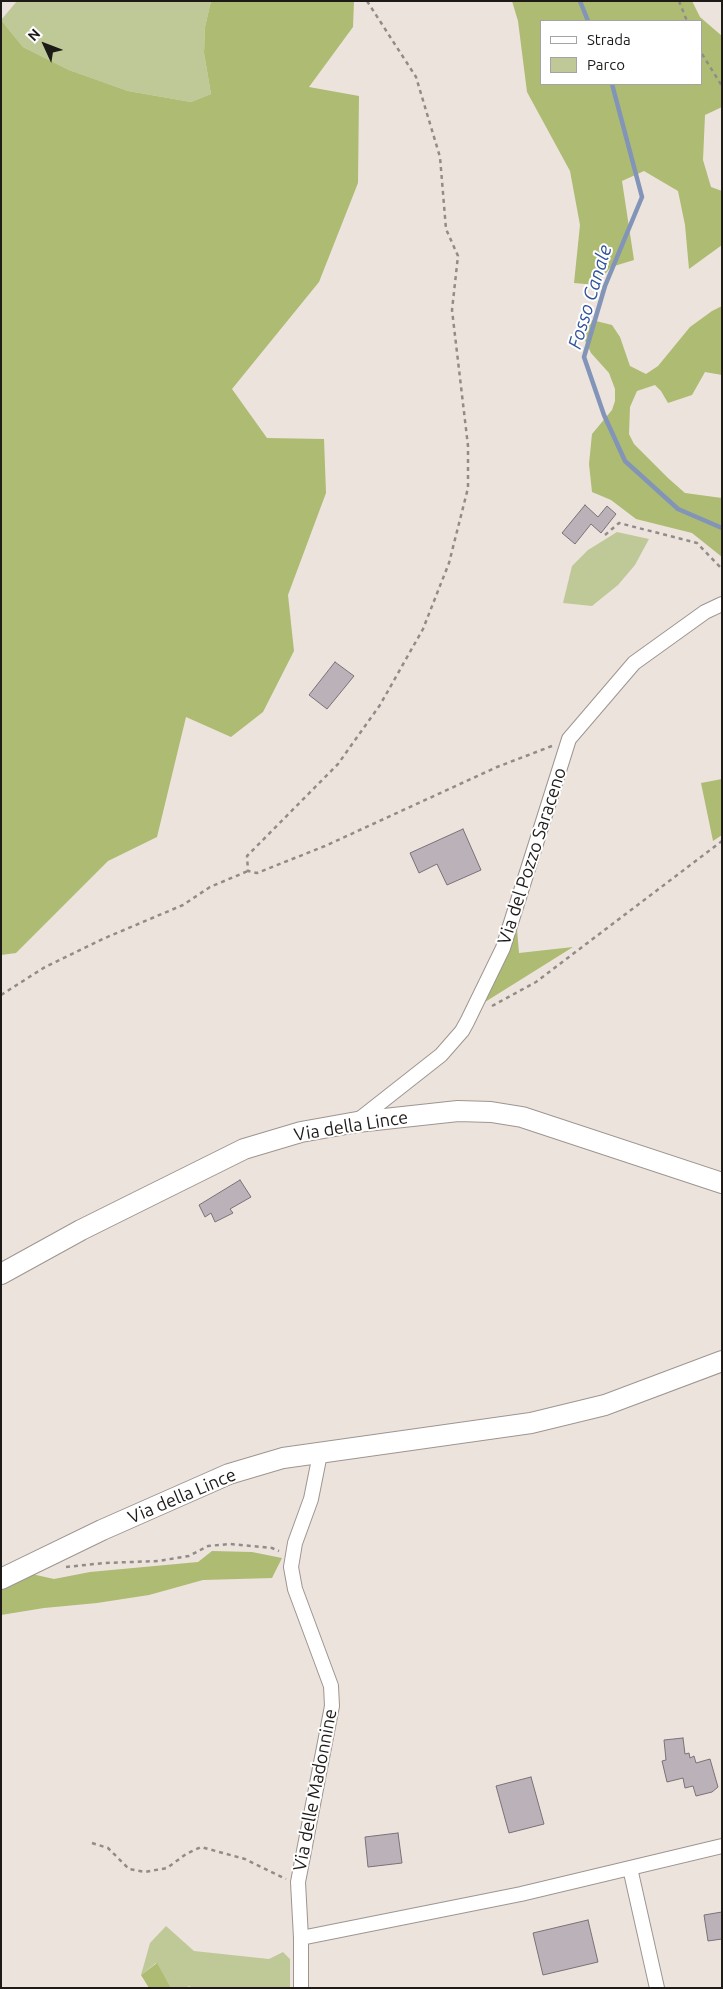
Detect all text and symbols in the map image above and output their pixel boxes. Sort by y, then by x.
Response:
north arrow [20,20,70,70]
legend [540,20,703,85]
text: N [25,25,43,44]
text: Strada [587,31,631,48]
text: Parco [587,56,625,73]
water label: Fosso Canale [563,242,617,352]
street label: Via del Pozzo Saraceno [493,765,571,947]
street label: Via della Lince [292,1106,410,1146]
street label: Via della Lince [125,1464,239,1528]
street label: Via delle Madonnine [289,1707,341,1873]

